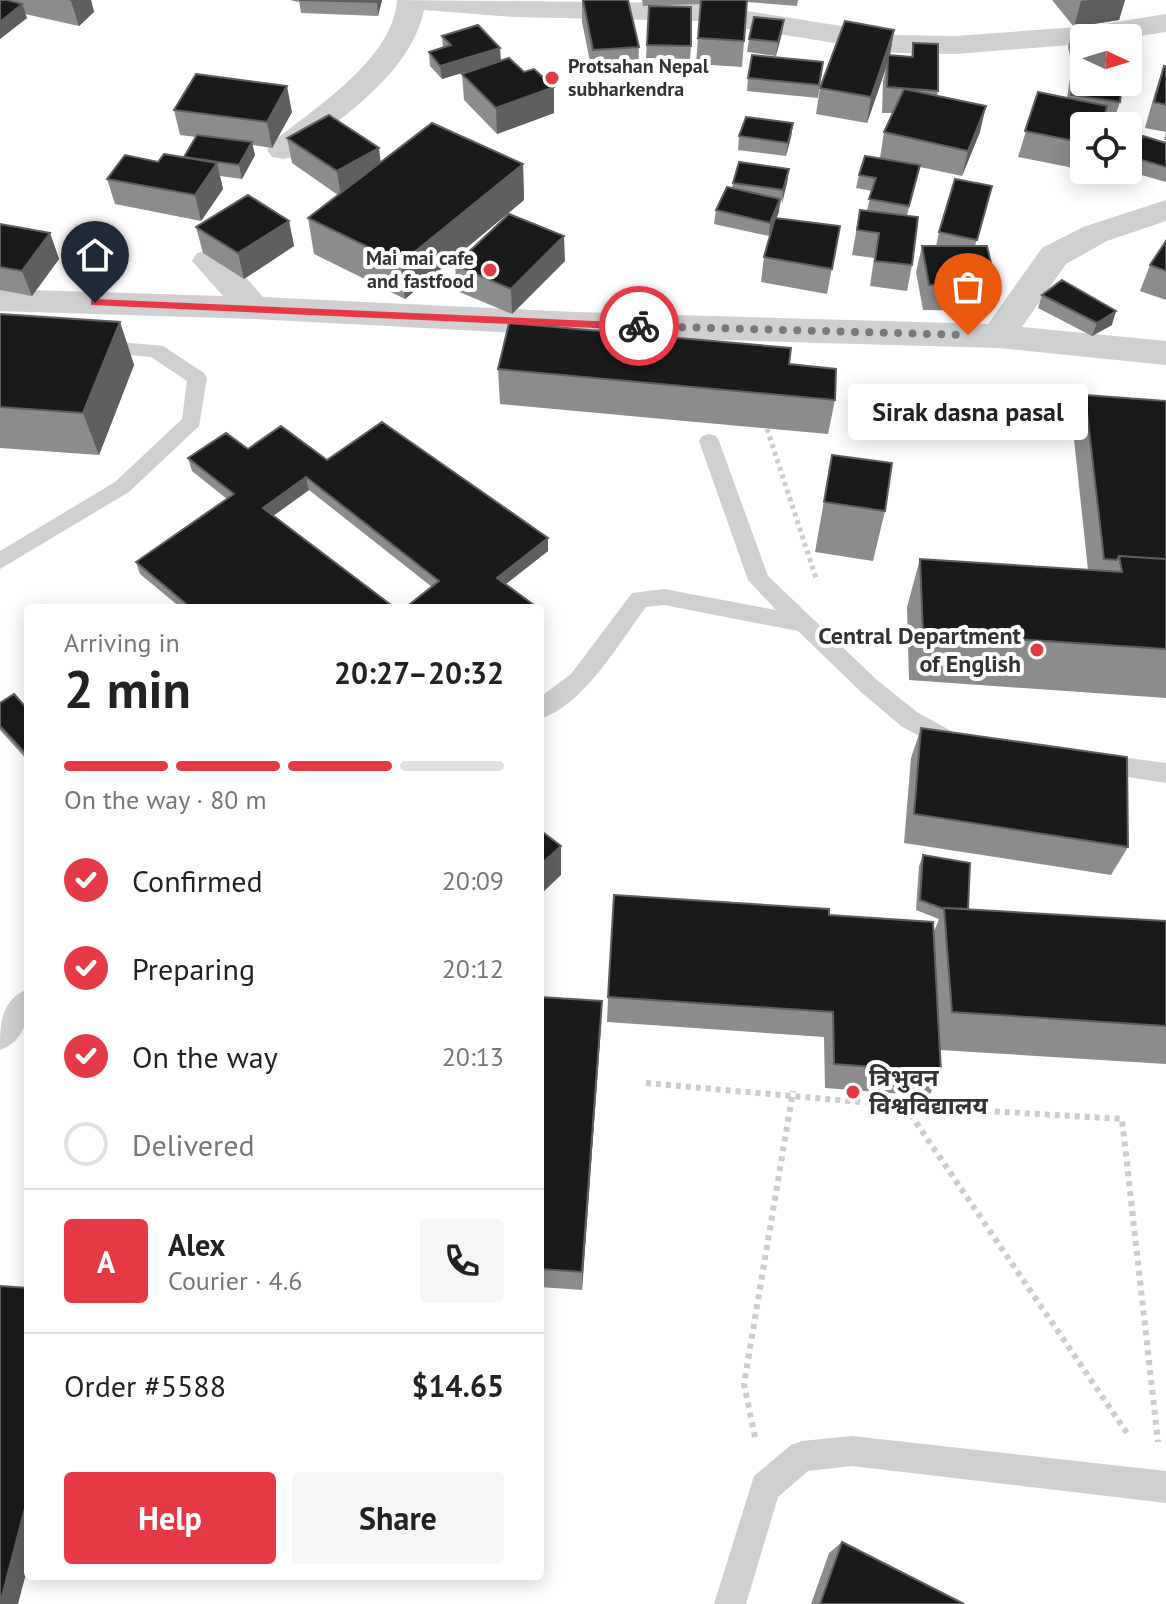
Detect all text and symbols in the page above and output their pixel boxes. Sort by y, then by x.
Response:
north arrow [1070,24,1142,96]
map controls [1070,24,1142,184]
place label: Protsahan Nepal subharkendra [568,53,709,102]
marker: Protsahan Nepal subharkendra [543,69,561,87]
button: locate [1070,112,1142,184]
pin [61,221,129,303]
icon: home [73,233,117,277]
place label: Mai mai cafe and fastfood [366,245,474,294]
pin [934,253,1002,335]
marker: Mai mai cafe and fastfood [481,261,499,279]
icon: bag [946,265,990,309]
courier [599,286,679,366]
icon: bike [617,304,661,348]
callout: Sirak dasna pasal [848,383,1088,439]
text: Sirak dasna pasal [872,395,1064,428]
place label: Central Department of English [818,620,1022,679]
text: Arriving in [64,626,180,659]
marker: Central Department of English [1028,641,1046,659]
text: 20:27–20:32 [334,653,504,692]
text: 2 min [64,655,191,722]
text: On the way · 80 m [64,783,267,816]
icon: check [64,858,108,902]
text: Confirmed [132,861,263,900]
text: 20:09 [442,864,504,897]
icon: check [64,946,108,990]
text: Preparing [132,949,255,988]
text: 20:12 [442,952,504,985]
icon: check [64,1034,108,1078]
text: On the way [132,1037,278,1076]
text: 20:13 [442,1040,504,1073]
place label: त्रिभुवन विश्वविद्यालय [869,1062,988,1121]
marker: त्रिभुवन विश्वविद्यालय [844,1083,862,1101]
text: Delivered [132,1125,255,1164]
button: phone [420,1219,504,1303]
text: Alex [168,1225,225,1264]
text: A [97,1242,115,1281]
text: Courier · 4.6 [168,1264,302,1297]
text: Order #5588 [64,1366,226,1405]
text: $14.65 [412,1366,504,1405]
button: Help [64,1472,276,1564]
button: Share [292,1472,504,1564]

